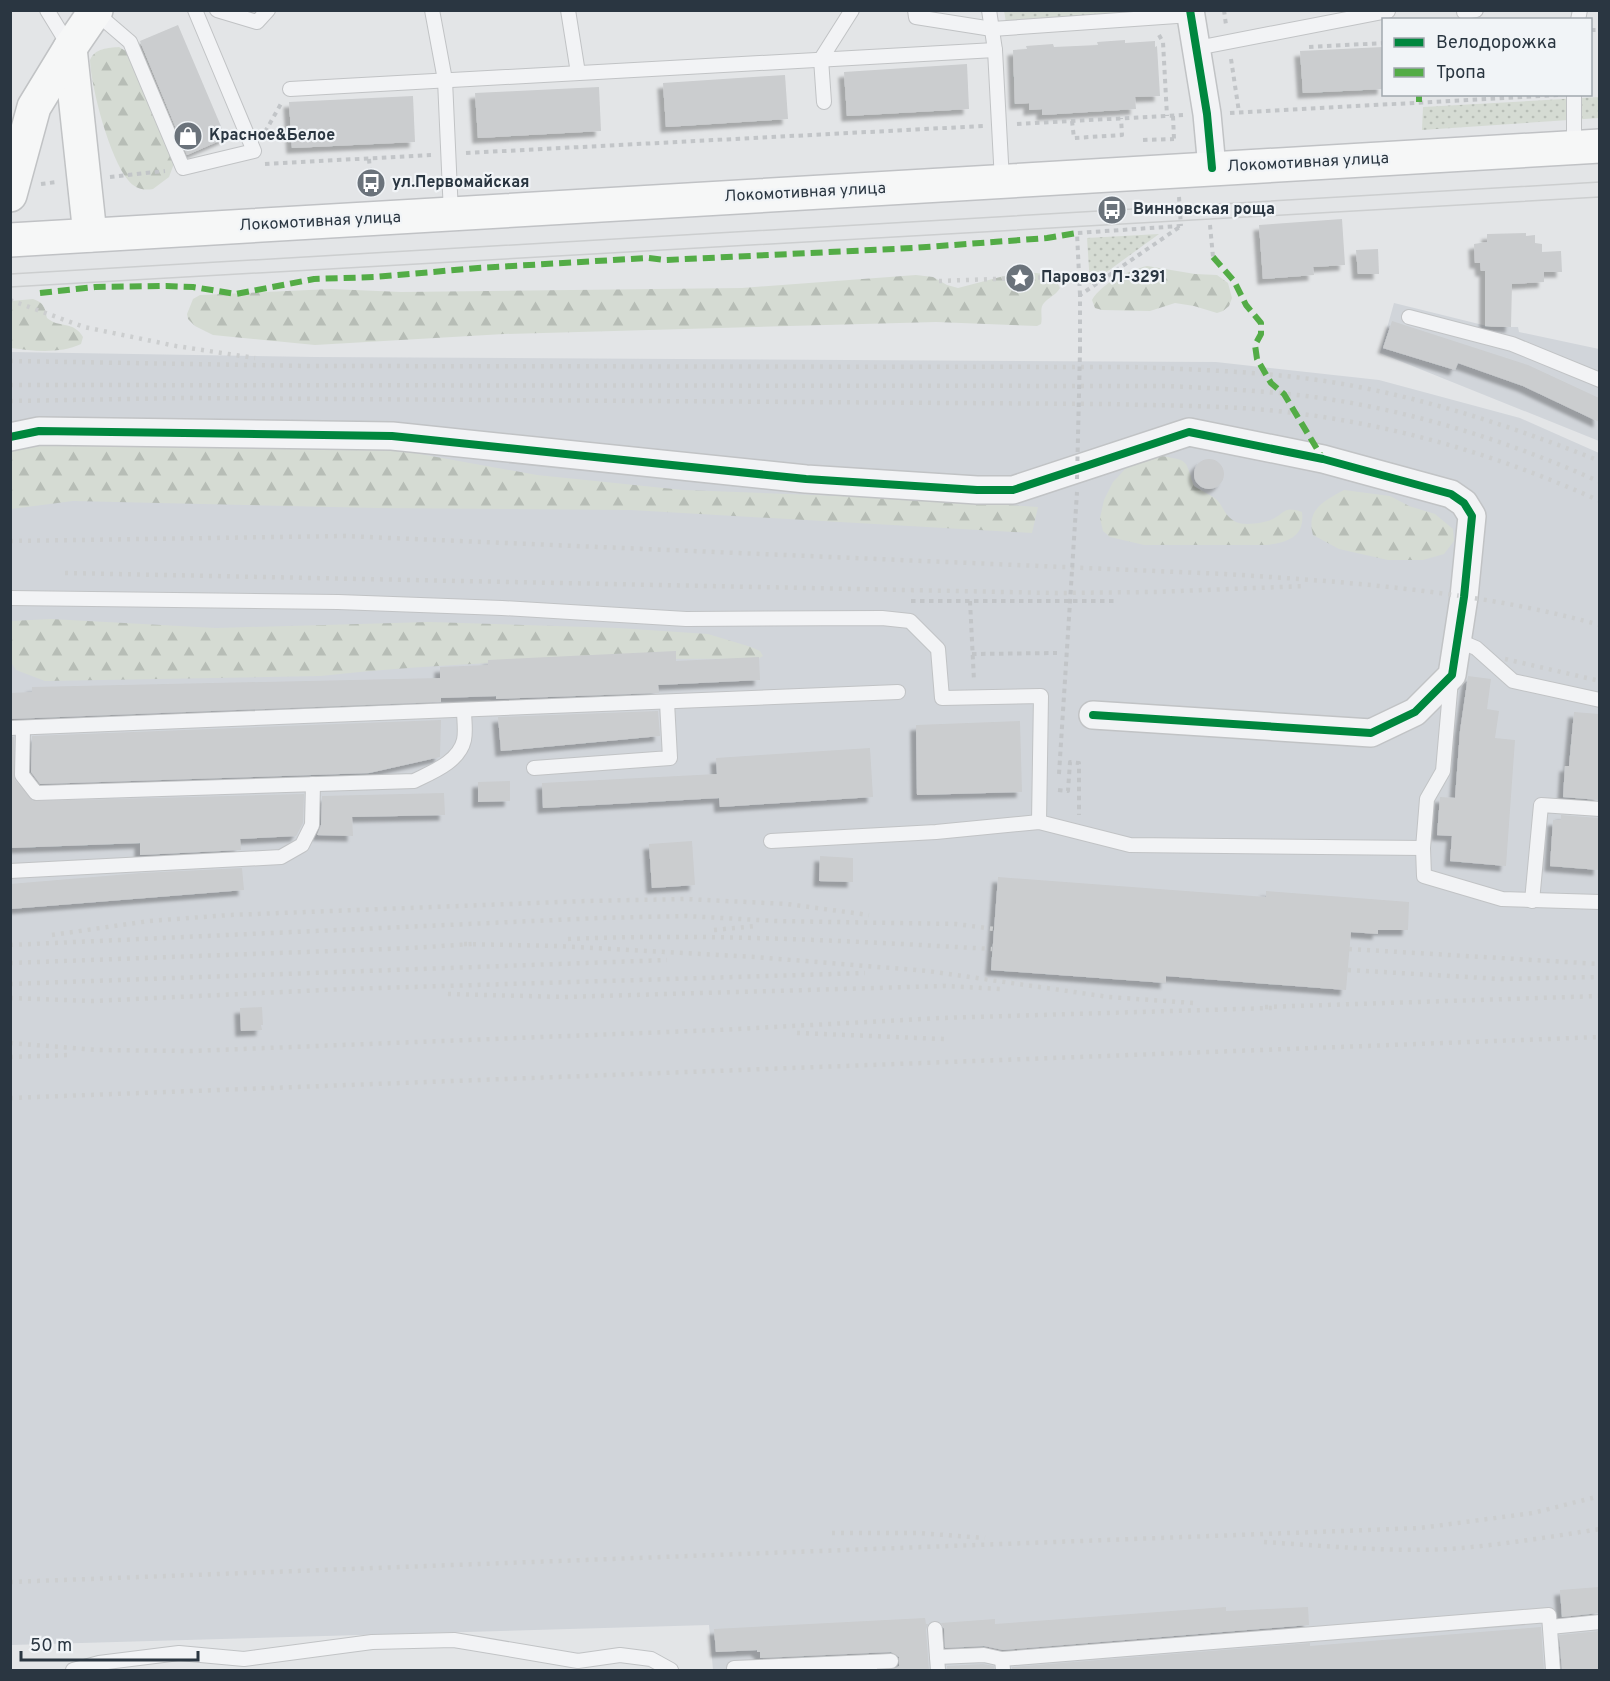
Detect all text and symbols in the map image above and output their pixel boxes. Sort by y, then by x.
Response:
legend [1382,18,1592,96]
text: Велодорожка [1436,32,1556,55]
text: Тропа [1436,62,1485,85]
shop icon: Красное&Белое [172,120,204,152]
place label: Красное&Белое [209,126,335,146]
street label: Локомотивная улица [1227,149,1389,177]
bus stop icon: ул.Первомайская [355,167,387,199]
place label: ул.Первомайская [392,173,529,193]
street label: Локомотивная улица [724,179,886,207]
bus stop icon: Винновская роща [1096,194,1128,226]
place label: Винновская роща [1133,200,1275,220]
street label: Локомотивная улица [239,208,401,236]
place icon: Паровоз Л-3291 [1004,262,1036,294]
place label: Паровоз Л-3291 [1041,268,1166,288]
scale bar [21,1624,198,1662]
text: 50 m [30,1635,72,1658]

